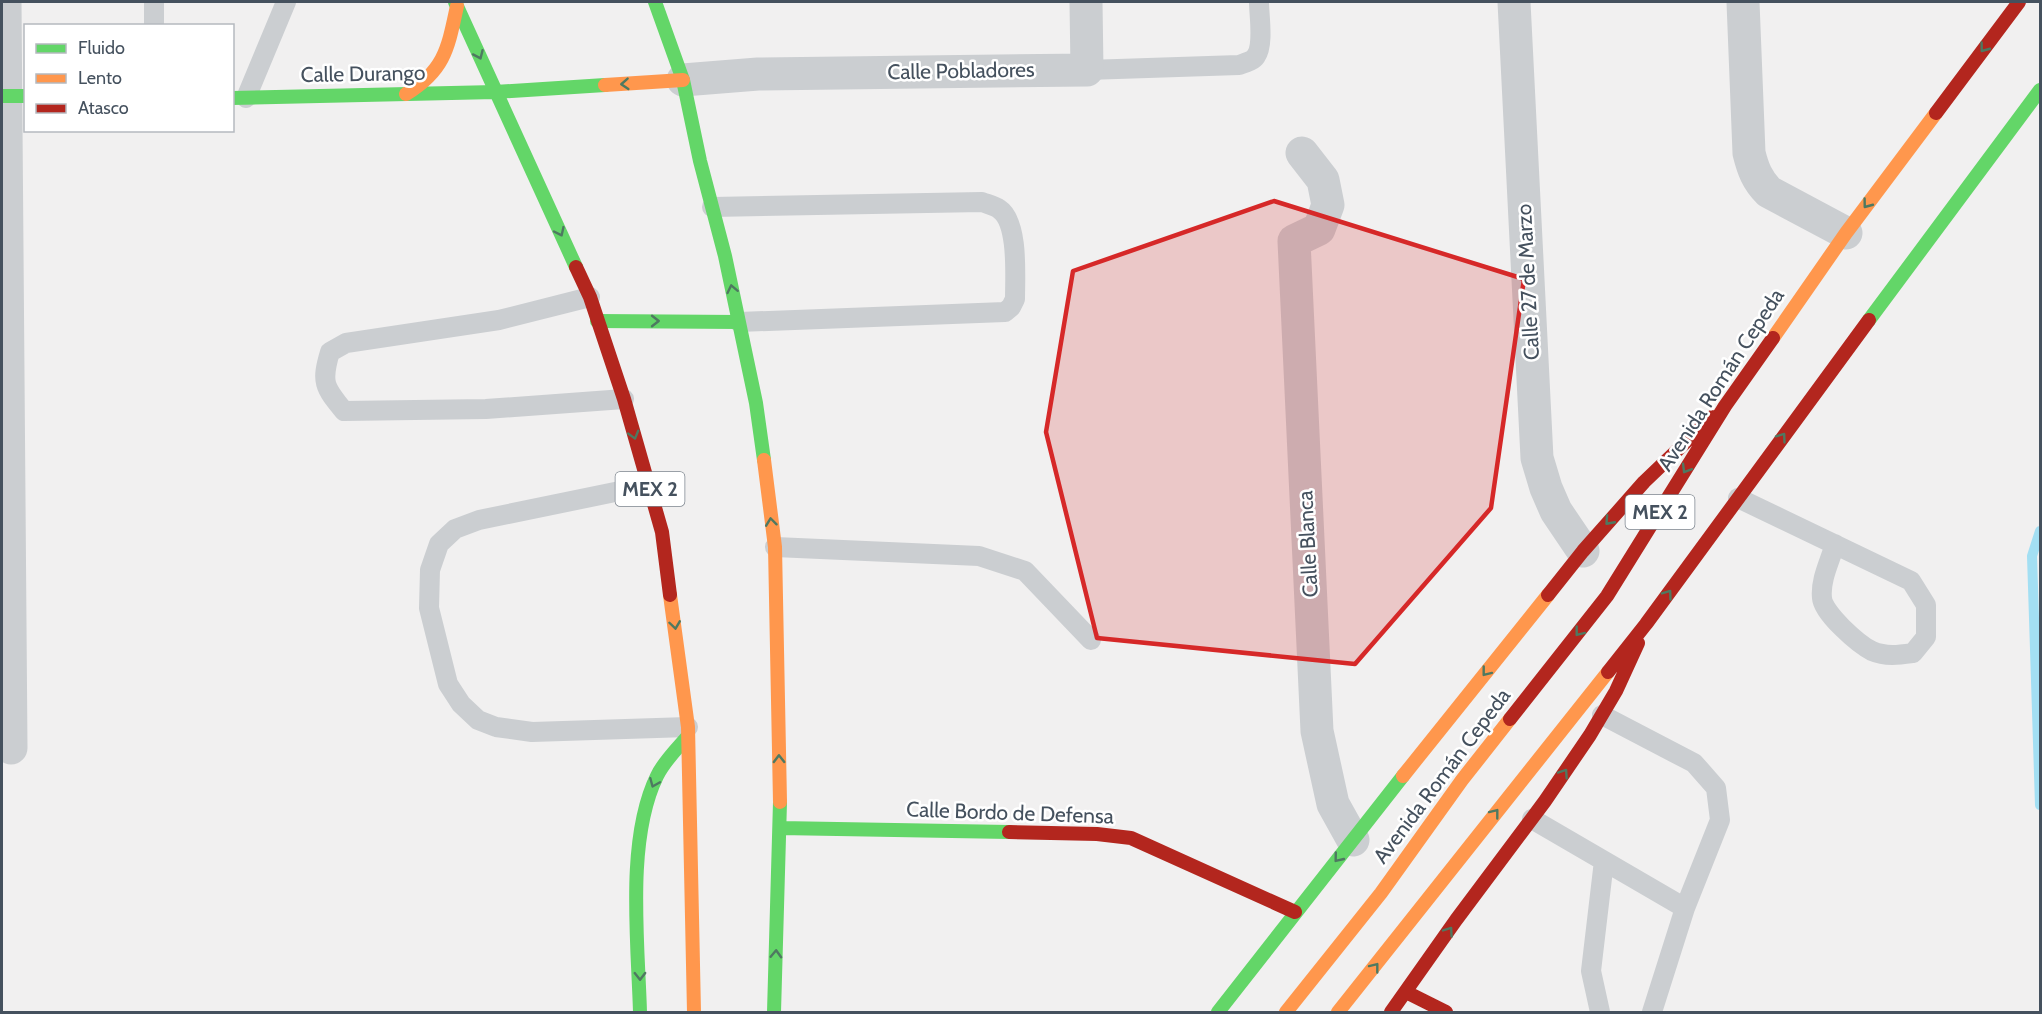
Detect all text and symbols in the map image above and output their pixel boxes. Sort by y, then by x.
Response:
legend [24,24,234,132]
text: Fluido [78,37,125,59]
one-way arrow [1980,42,1991,53]
one-way arrow [471,49,483,60]
street label: Calle Pobladores [887,57,1035,84]
street label: Calle Durango [300,60,426,87]
text: Lento [78,67,122,89]
one-way arrow [620,77,629,90]
text: Atasco [78,97,129,119]
one-way arrow [1863,198,1874,209]
street label: Calle 27 de Marzo [1511,203,1544,361]
one-way arrow [553,226,565,237]
one-way arrow [726,284,739,294]
street label: Avenida Román Cepeda [1652,284,1789,475]
one-way arrow [651,315,660,327]
one-way arrow [627,429,640,439]
one-way arrow [1775,432,1786,443]
one-way arrow [1682,463,1693,473]
road number: MEX 2 [616,472,684,506]
street label: Calle Blanca [1292,490,1323,598]
road number: MEX 2 [1626,495,1694,529]
one-way arrow [1605,514,1616,525]
one-way arrow [766,518,778,527]
one-way arrow [1661,590,1672,601]
one-way arrow [669,620,681,629]
one-way arrow [1575,625,1586,636]
one-way arrow [1482,666,1493,677]
street label: Avenida Román Cepeda [1368,683,1515,868]
one-way arrow [772,755,785,764]
one-way arrow [1557,769,1568,780]
one-way arrow [649,777,661,788]
street label: Calle Bordo de Defensa [906,796,1114,829]
one-way arrow [1487,809,1498,820]
one-way arrow [1335,851,1346,862]
one-way arrow [1442,926,1453,937]
one-way arrow [769,950,782,959]
one-way arrow [1367,963,1378,974]
one-way arrow [634,972,646,981]

